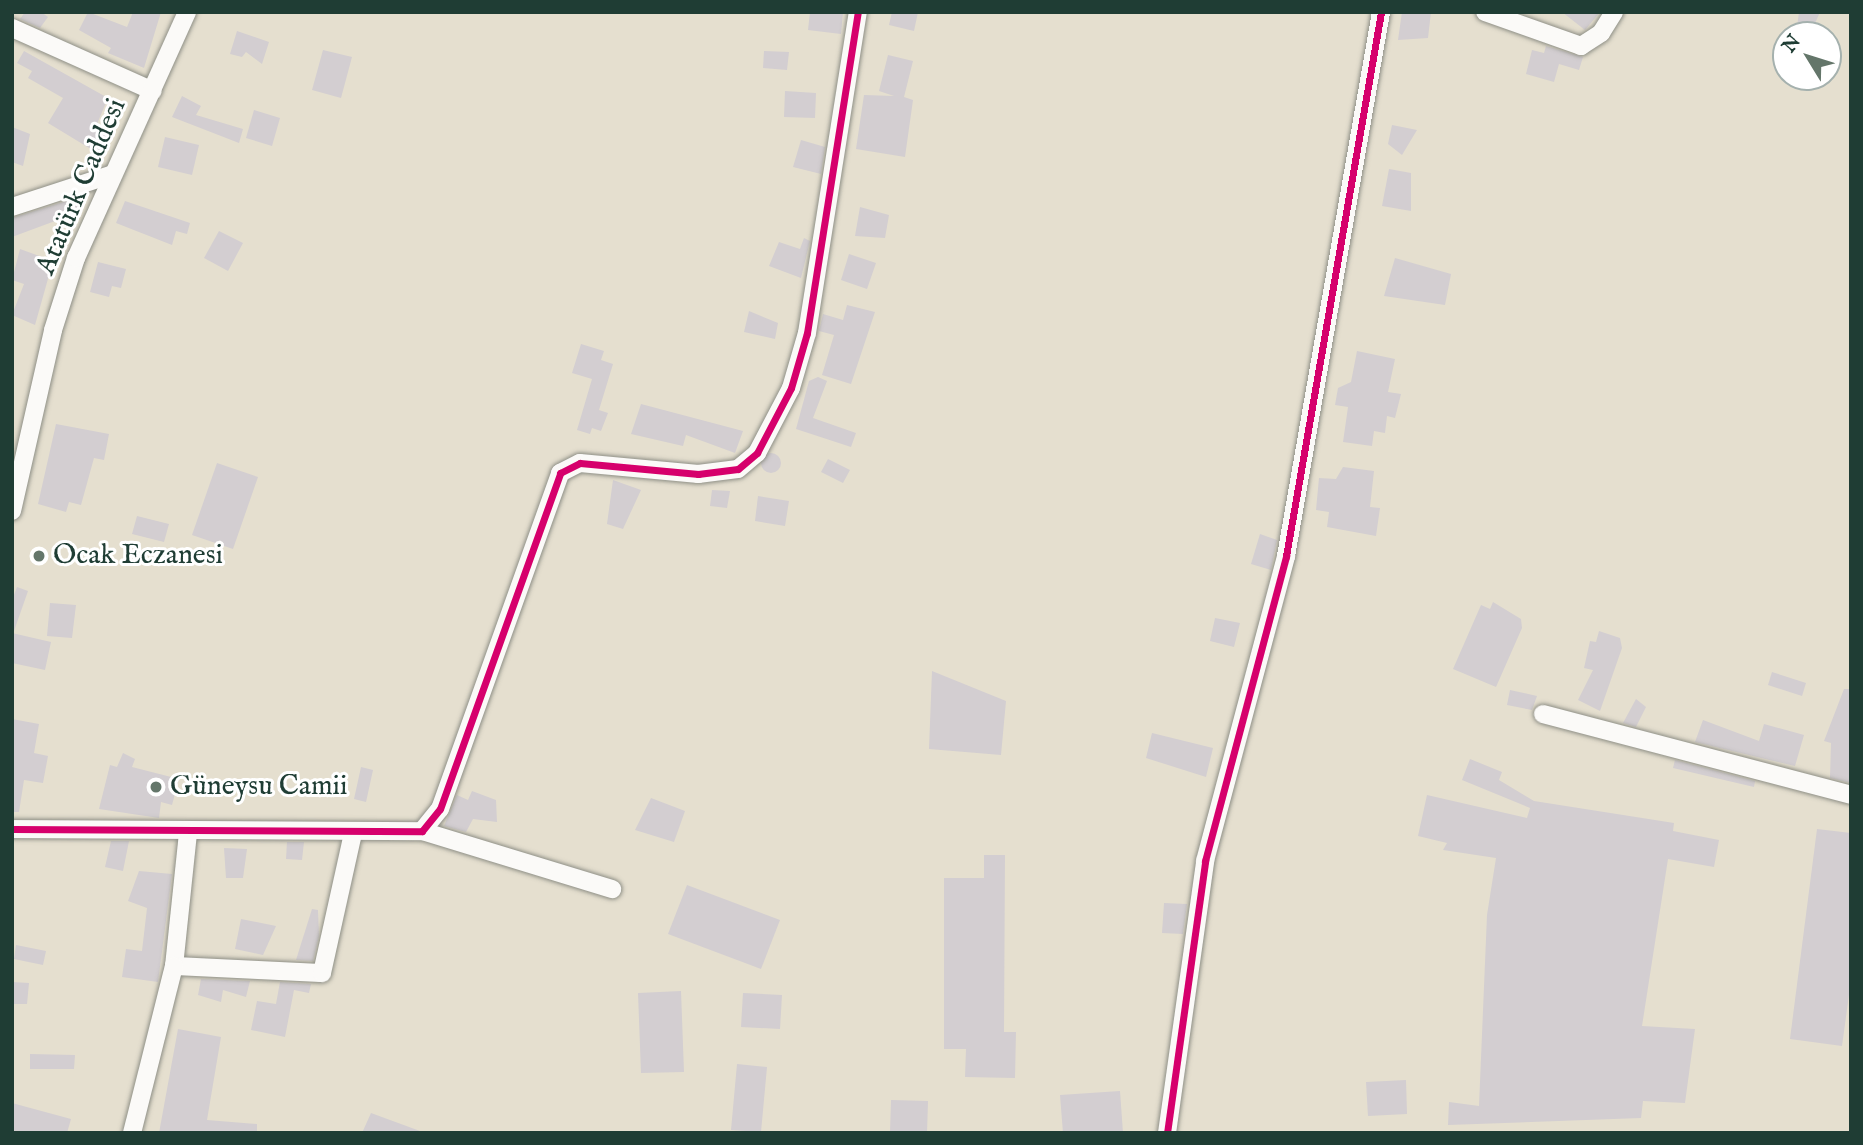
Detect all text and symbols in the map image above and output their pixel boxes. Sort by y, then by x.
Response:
north arrow [1772,21,1842,91]
text: N [1778,30,1807,58]
street label: Atatürk Caddesi [30,94,134,280]
place label: Ocak Eczanesi [53,539,223,573]
marker: Ocak Eczanesi [31,548,47,564]
place label: Güneysu Camii [170,770,348,804]
marker: Güneysu Camii [148,779,164,795]

